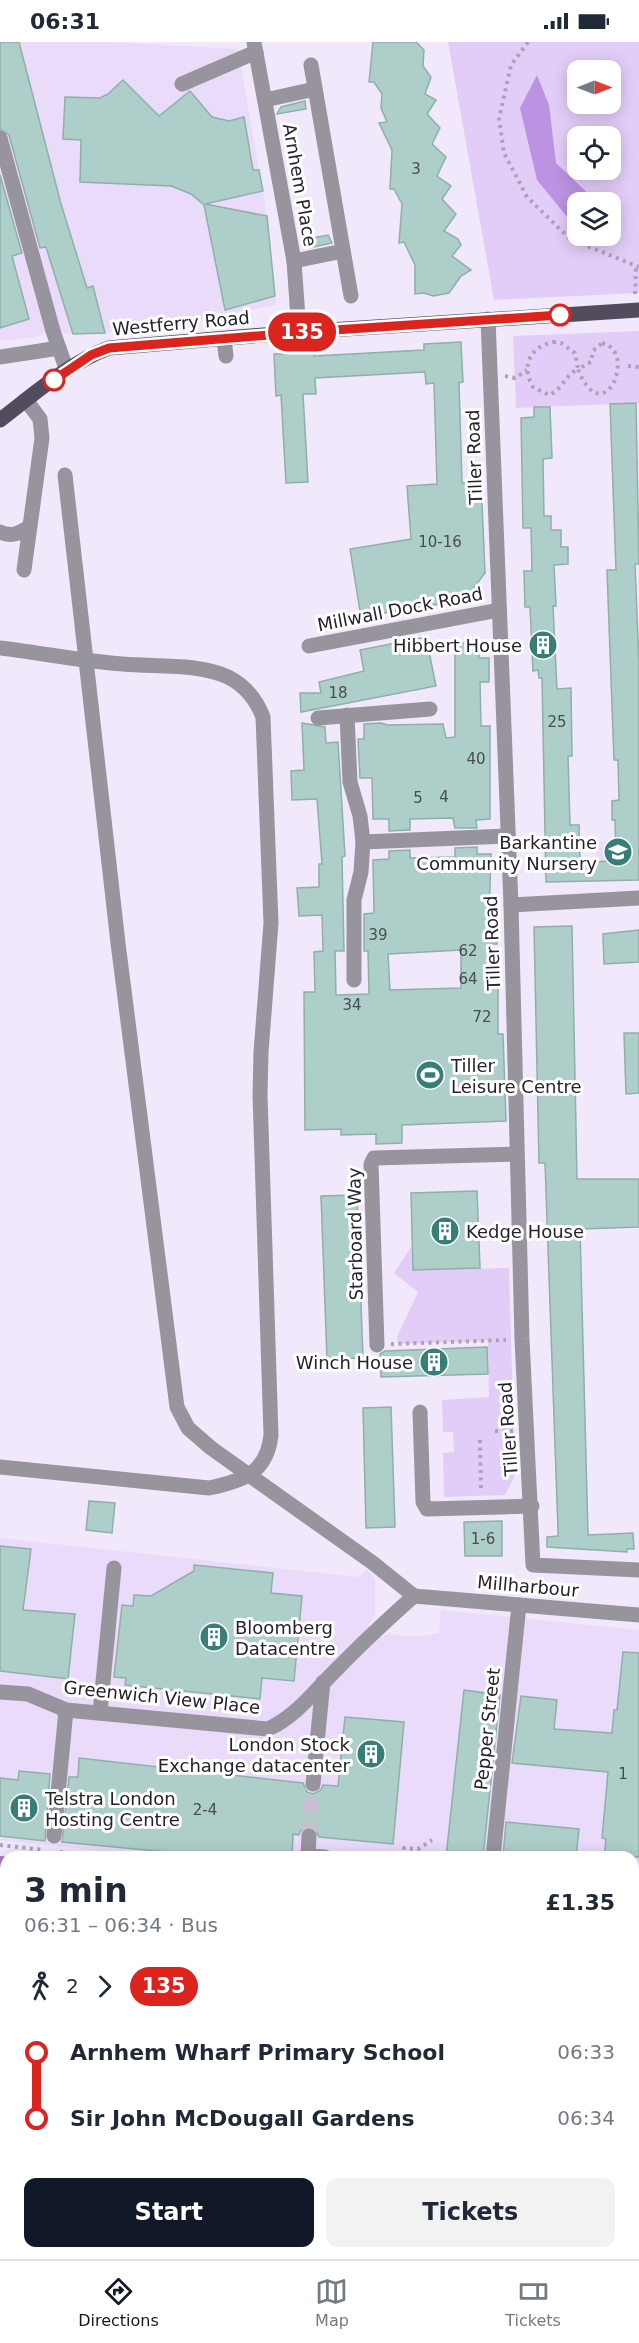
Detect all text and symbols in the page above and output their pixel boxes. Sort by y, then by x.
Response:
text: 06:31 [30,9,100,34]
north arrow [567,60,621,114]
map controls [567,60,621,246]
street label: Arnhem Place [279,122,321,248]
button: locate [567,126,621,180]
house number: 3 [411,160,421,178]
button: layers [567,192,621,246]
unlabelled marker [549,304,571,326]
street label: Westferry Road [111,307,251,339]
line badge: 135 [268,312,336,352]
text: 135 [280,320,324,344]
unlabelled marker [43,369,65,391]
street label: Tiller Road [462,409,486,506]
house number: 10-16 [418,533,462,551]
street label: Millwall Dock Road [315,583,485,635]
building icon: Hibbert House [527,629,559,661]
place label: Hibbert House [393,635,522,656]
house number: 18 [328,684,348,702]
house number: 25 [547,713,567,731]
house number: 40 [466,750,486,768]
house number: 4 [439,788,449,806]
house number: 5 [413,789,423,807]
place label: Barkantine Community Nursery [416,832,597,874]
school or university icon: Barkantine Community Nursery [602,836,634,868]
street label: Tiller Road [480,895,504,992]
house number: 39 [368,926,388,944]
house number: 62 [458,942,478,960]
house number: 64 [458,970,478,988]
house number: 34 [342,996,362,1014]
house number: 72 [472,1008,492,1026]
place label: Tiller Leisure Centre [450,1055,582,1097]
sports icon: Tiller Leisure Centre [414,1059,446,1091]
street label: Starboard Way [343,1167,367,1301]
building icon: Kedge House [429,1215,461,1247]
place label: Kedge House [466,1221,584,1242]
building icon: Winch House [418,1346,450,1378]
place label: Winch House [296,1352,413,1373]
street label: Tiller Road [494,1381,522,1478]
house number: 1-6 [471,1530,495,1548]
street label: Millharbour [476,1571,580,1601]
place label: Bloomberg Datacentre [235,1617,336,1659]
building icon: Bloomberg Datacentre [198,1621,230,1653]
street label: Pepper Street [470,1667,504,1791]
street label: Greenwich View Place [63,1676,261,1718]
place label: London Stock Exchange datacenter [158,1734,351,1776]
building icon: London Stock Exchange datacenter [355,1738,387,1770]
house number: 1 [618,1765,628,1783]
place label: Telstra London Hosting Centre [44,1788,180,1830]
building icon: Telstra London Hosting Centre [8,1792,40,1824]
house number: 2-4 [193,1801,217,1819]
text: 3 min [24,1871,128,1910]
text: £1.35 [545,1890,615,1915]
text: 06:31 – 06:34 · Bus [24,1913,218,1937]
icon: walk [24,1970,57,2003]
icon: forward [88,1970,121,2003]
text: 2 [66,1974,79,1998]
text: 135 [142,1974,186,1998]
text: Arnhem Wharf Primary School [70,2040,445,2065]
text: 06:33 [557,2040,615,2064]
text: Sir John McDougall Gardens [70,2106,415,2131]
text: 06:34 [557,2106,615,2130]
button: Start [24,2178,314,2247]
button: Tickets [326,2178,615,2247]
tab: Directions [78,2275,159,2330]
tab: Map [315,2275,349,2330]
tab: Tickets [505,2275,561,2330]

